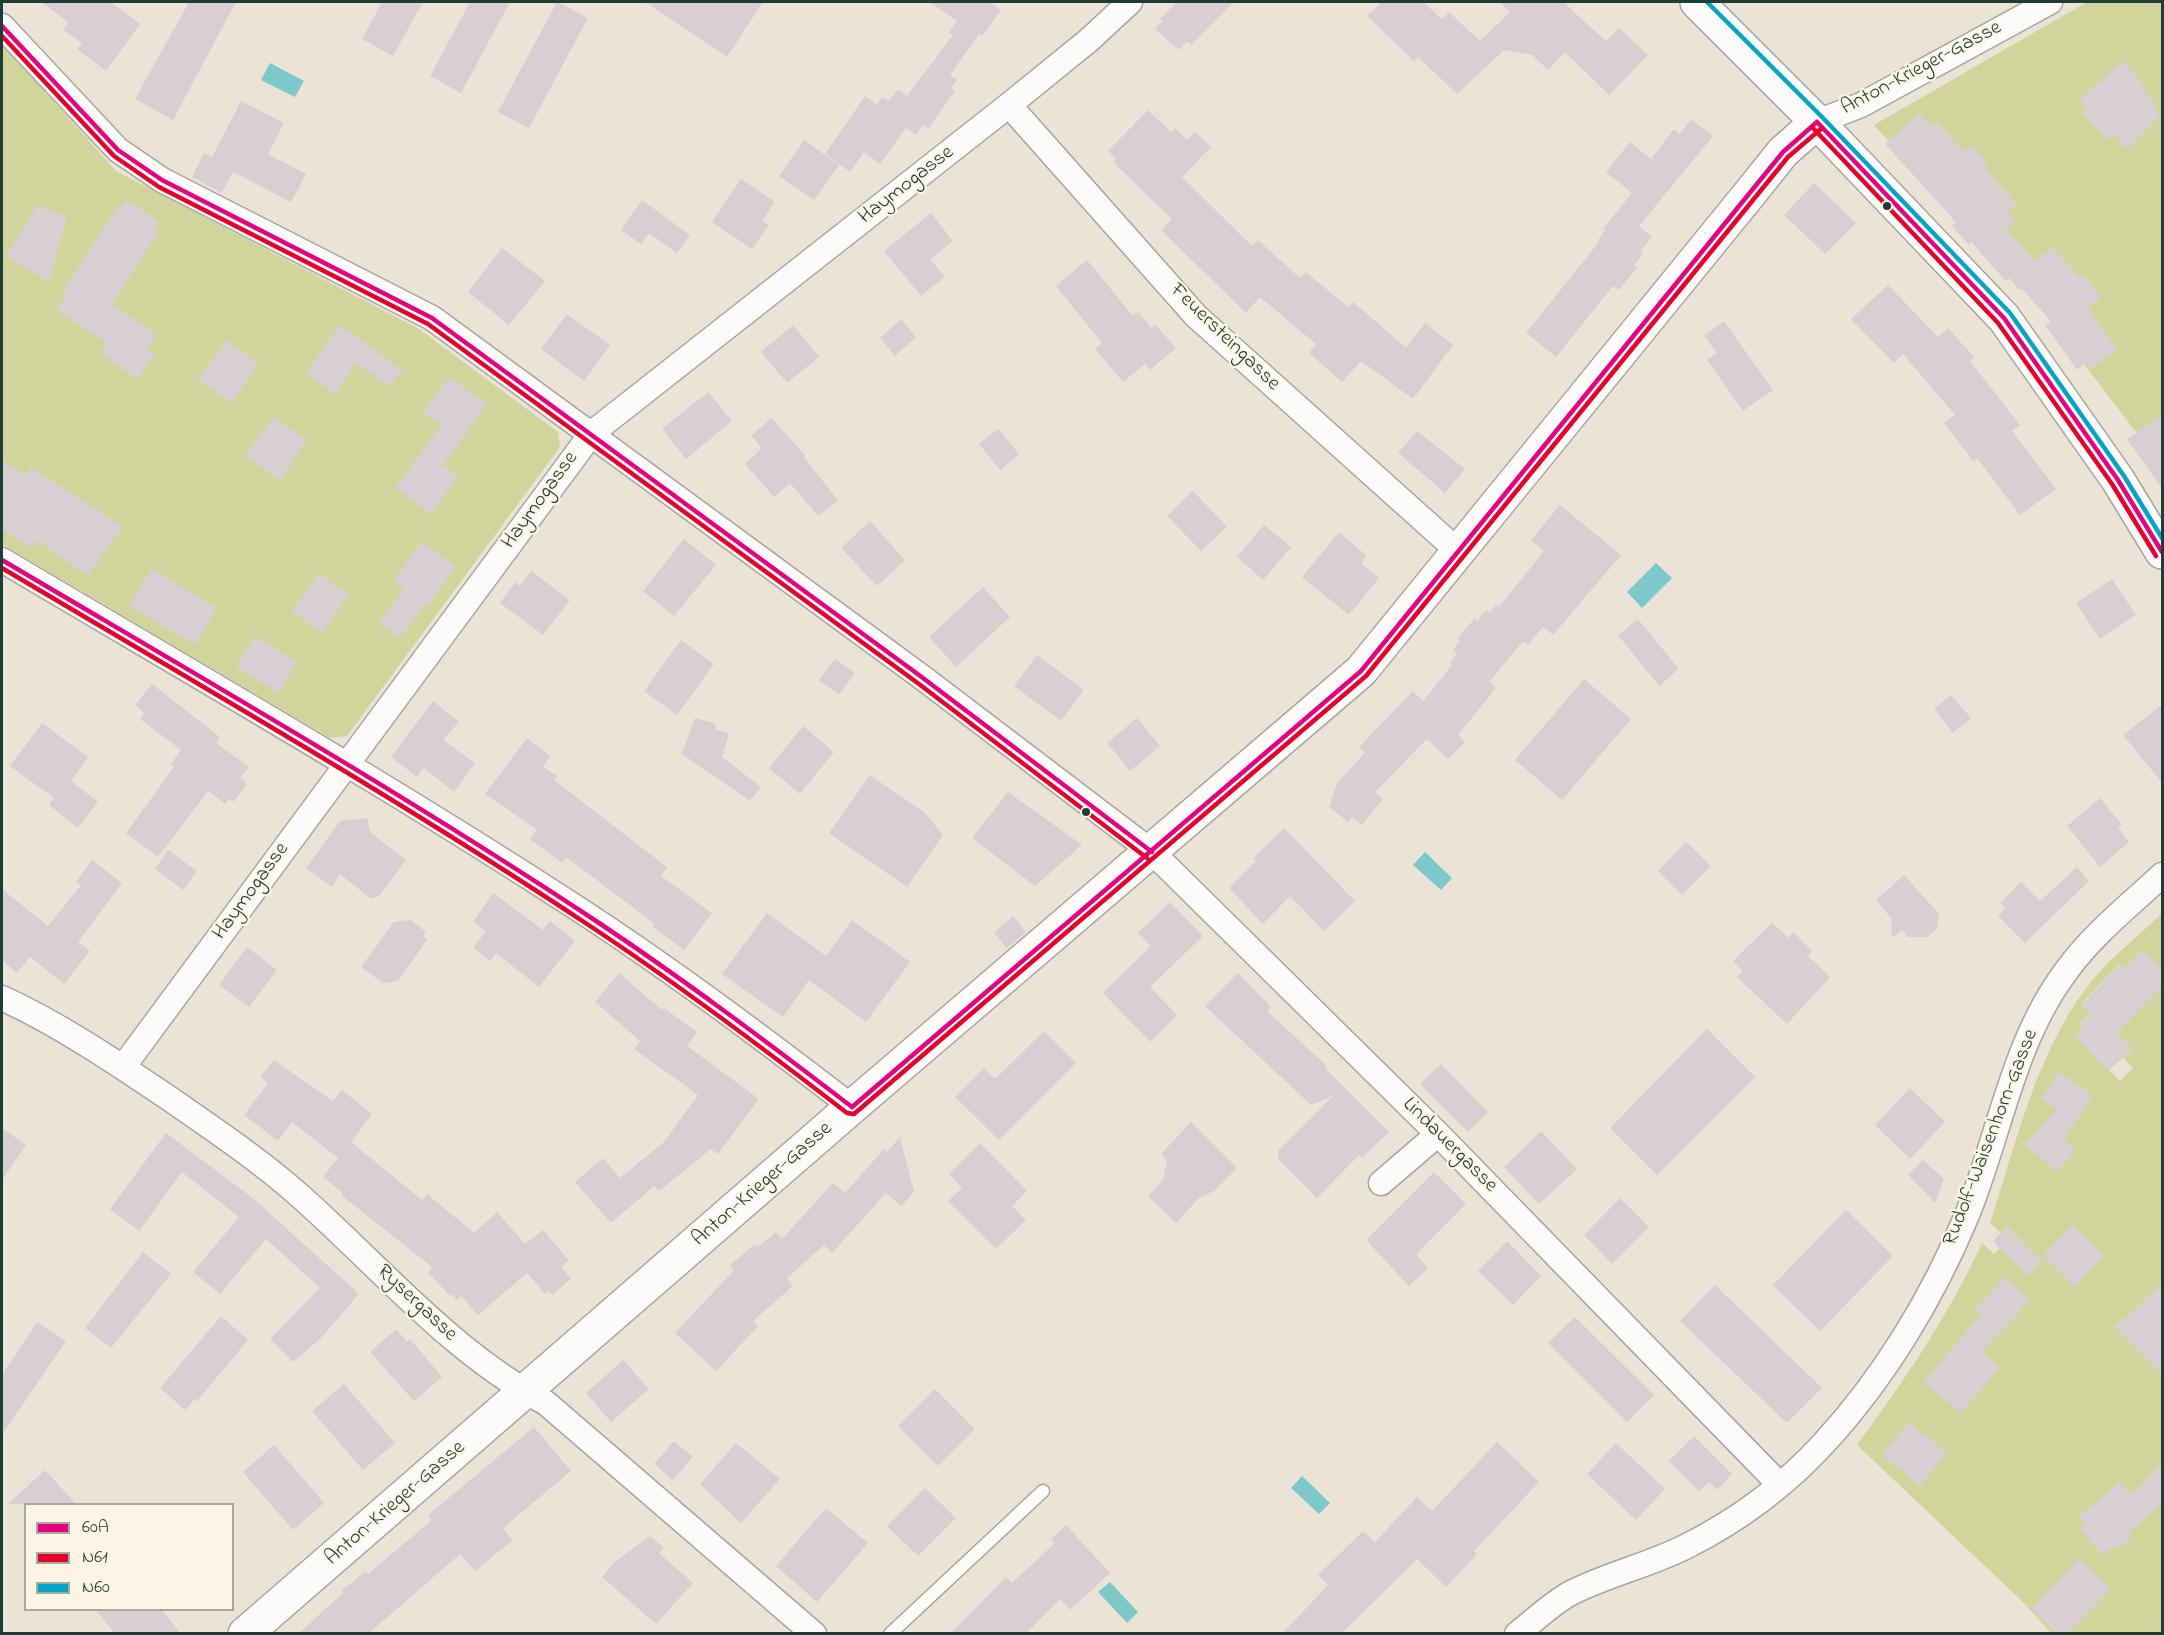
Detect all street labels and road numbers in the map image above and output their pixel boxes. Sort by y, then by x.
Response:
street label: Anton-Krieger-Gasse [1838,16,2006,122]
street label: Haymogasse [854,141,960,231]
street label: Feuersteingasse [1164,279,1284,397]
street label: Haymogasse [497,447,585,555]
street label: Haymogasse [208,838,296,946]
street label: Rudolf-Waisenhorn-Gasse [1939,1026,2045,1250]
street label: Lindauergasse [1396,1093,1502,1199]
street label: Anton-Krieger-Gasse [688,1117,838,1253]
street label: Rysergasse [370,1260,462,1348]
street label: Anton-Krieger-Gasse [321,1436,471,1572]

